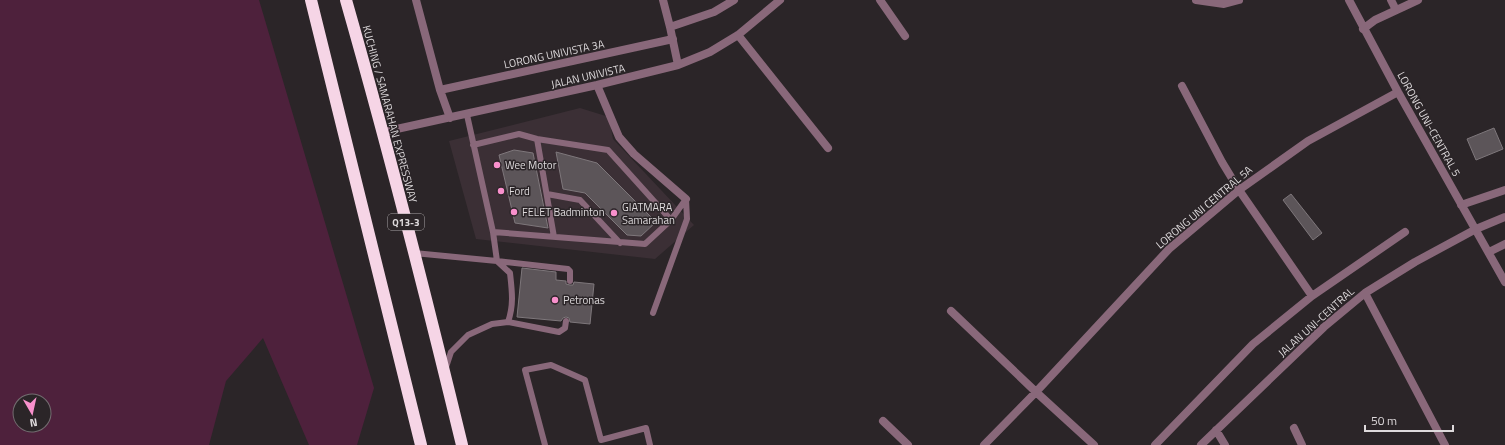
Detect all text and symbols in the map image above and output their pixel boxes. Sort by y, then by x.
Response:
street label: KUCHING / SAMARAHAN EXPRESSWAY [359,23,421,205]
street label: LORONG UNIVISTA 3A [502,35,606,72]
street label: JALAN UNIVISTA [549,60,627,92]
street label: LORONG UNI-CENTRAL 5 [1394,69,1464,179]
place label: Wee Motor [505,157,557,173]
marker: Wee Motor [492,160,502,170]
street label: LORONG UNI CENTRAL 5A [1152,162,1256,252]
place label: Ford [509,183,530,199]
marker: Ford [496,186,506,196]
place label: GIATMARA Samarahan [622,199,675,228]
place label: FELET Badminton [522,204,605,220]
marker: FELET Badminton [509,207,519,217]
marker: GIATMARA Samarahan [609,208,619,218]
road number: Q13-3 [388,214,424,230]
street label: JALAN UNI-CENTRAL [1274,283,1358,360]
place label: Petronas [563,292,605,308]
marker: Petronas [550,295,560,305]
north arrow [12,393,52,433]
scale bar [1365,407,1453,433]
text: 50 m [1371,411,1397,430]
text: N [29,414,39,431]

